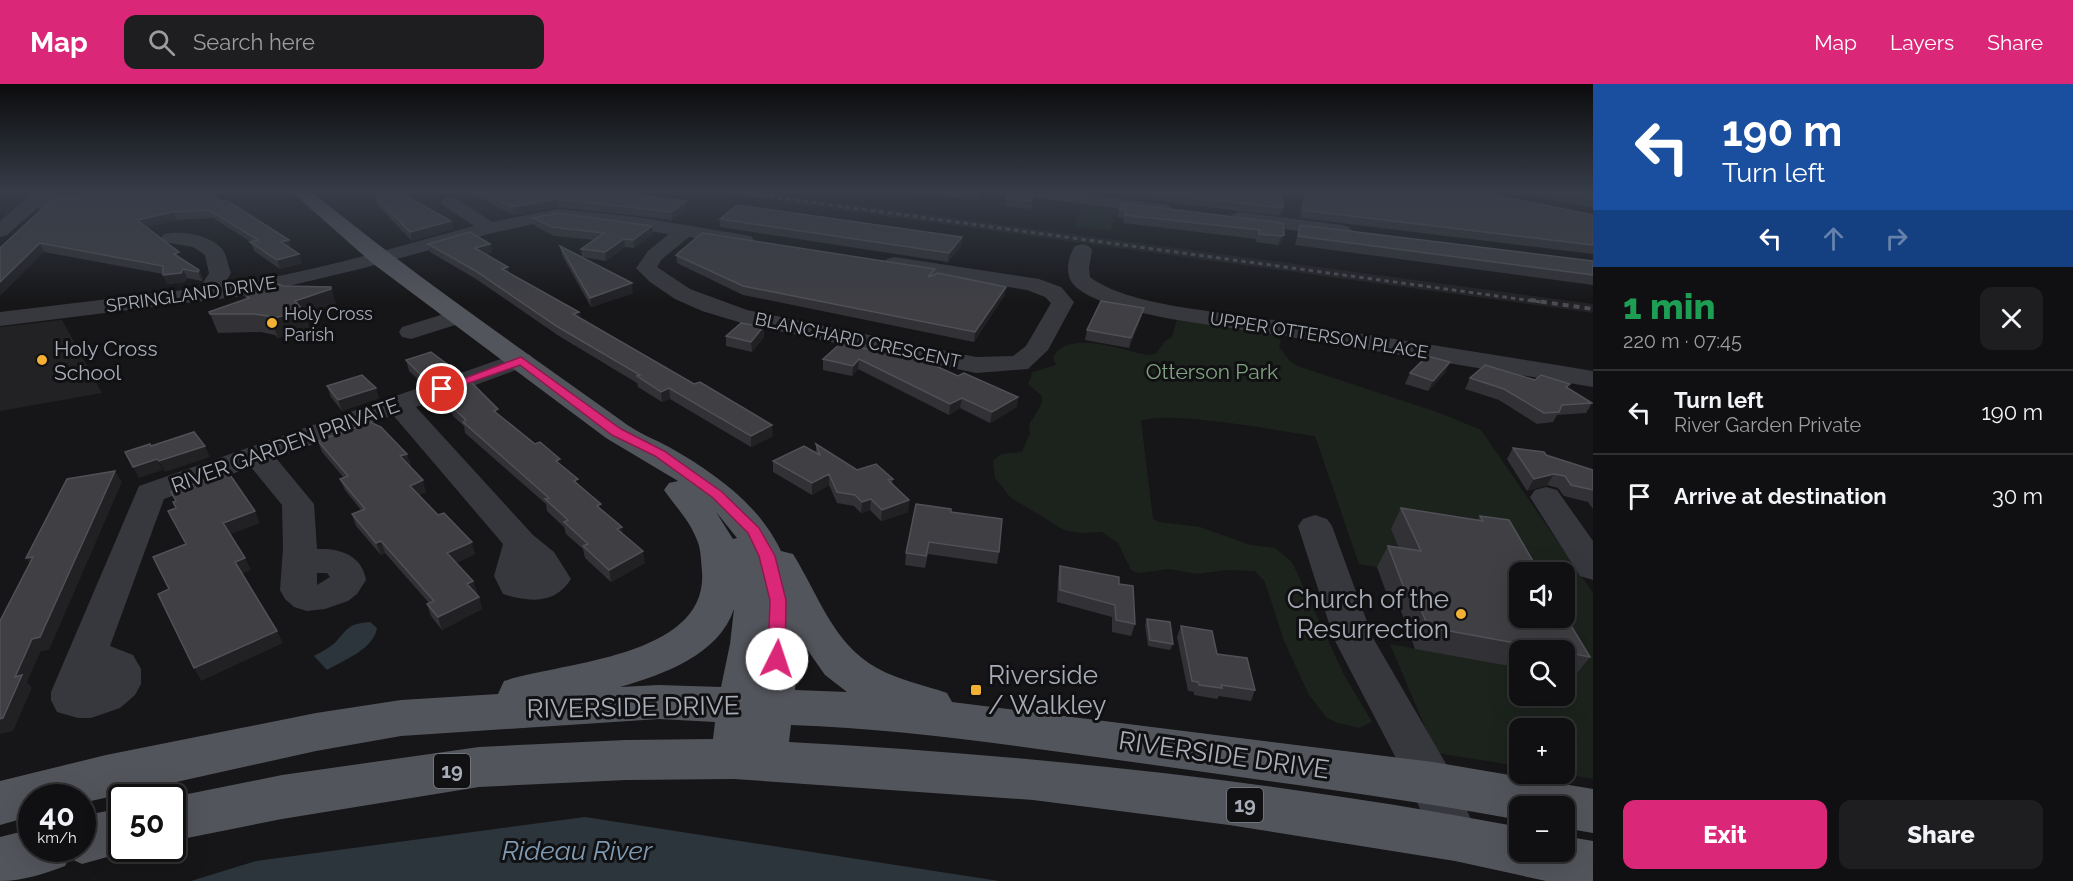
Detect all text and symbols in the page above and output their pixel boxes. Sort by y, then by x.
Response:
search box [124,15,544,69]
text: Map [30,26,88,59]
icon: search [145,26,178,59]
text: Search here [193,29,315,55]
text: Map [1814,30,1857,55]
text: Layers [1890,30,1954,55]
text: Share [1987,30,2043,55]
text: 190 m [1722,107,1842,156]
icon: left [1623,108,1701,186]
text: Turn left [1722,157,1825,188]
icon: left [1754,222,1787,255]
icon: ahead [1817,222,1850,255]
icon: right [1880,222,1913,255]
street label: SPRINGLAND DRIVE [105,272,277,316]
text: 1 min [1623,285,1715,327]
button: close [1980,287,2043,350]
place label: Holy Cross Parish [284,303,373,345]
street label: UPPER OTTERSON PLACE [1208,307,1430,363]
street label: BLANCHARD CRESCENT [753,308,963,372]
marker: Holy Cross Parish [265,316,279,330]
text: 220 m · 07:45 [1623,329,1742,353]
place label: Holy Cross School [54,336,158,385]
marker: Holy Cross School [35,353,49,367]
park label: Otterson Park [1146,359,1278,384]
pin [416,363,467,414]
icon: arrive [425,372,458,405]
text: Turn left [1674,387,1764,413]
street label: RIVER GARDEN PRIVATE [168,392,402,498]
icon: left [1623,396,1656,429]
text: 190 m [1981,399,2043,425]
text: River Garden Private [1674,413,1861,437]
icon: arrive [1623,480,1656,513]
text: Arrive at destination [1674,483,1887,509]
text: 30 m [1992,483,2043,509]
map controls [1509,562,1575,862]
button: sound [1509,562,1575,628]
place label: Church of the Resurrection [1287,584,1449,644]
marker: Church of the Resurrection [1454,607,1468,621]
position arrow [745,627,809,691]
button: search [1509,640,1575,706]
place label: Riverside / Walkley [988,660,1106,720]
marker: Riverside / Walkley [969,683,983,697]
street label: RIVERSIDE DRIVE [526,690,740,724]
button: + [1509,718,1575,784]
street label: RIVERSIDE DRIVE [1117,725,1331,785]
road number: 19 [434,754,470,788]
speed limit sign: 50 [108,784,186,862]
road number: 19 [1227,788,1263,822]
button: − [1509,796,1575,862]
text: 40 [39,798,75,833]
button: Exit [1623,800,1827,869]
button: Share [1839,800,2043,869]
text: km/h [37,829,77,847]
water label: Rideau River [502,835,653,866]

